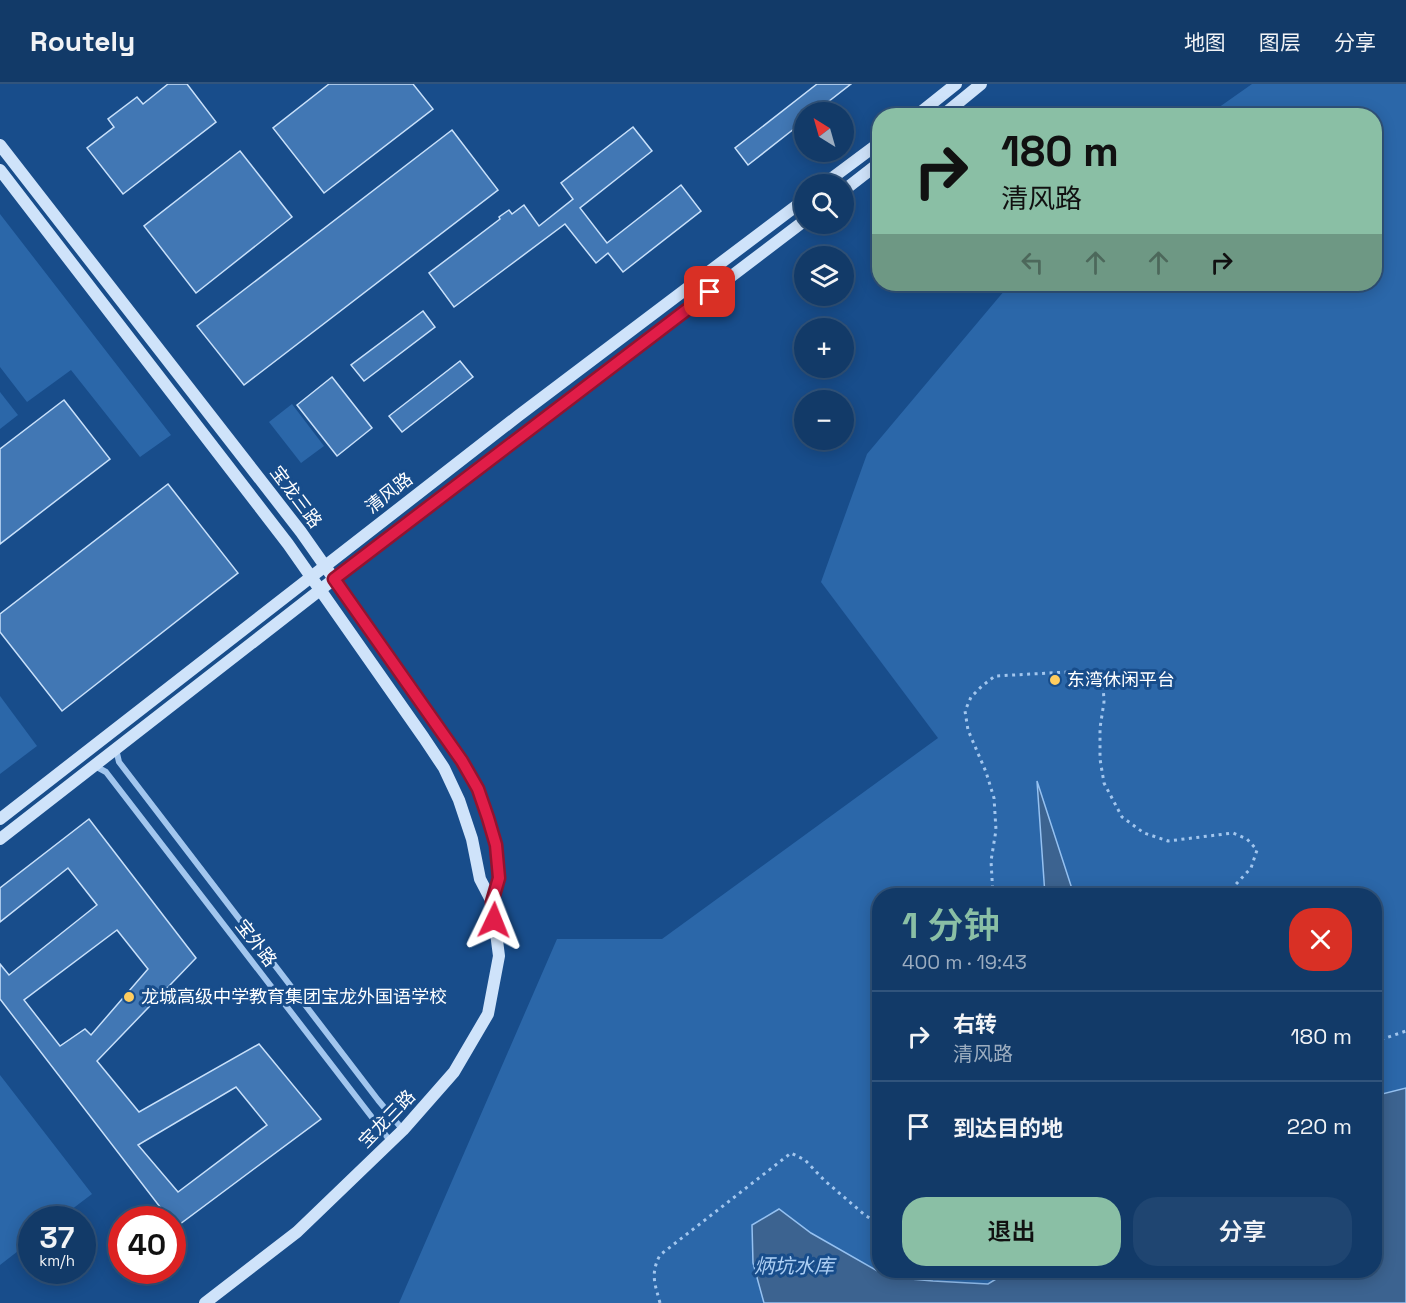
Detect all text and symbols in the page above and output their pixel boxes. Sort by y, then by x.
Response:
text: Routely [30,23,135,59]
text: 地图 [1184,29,1226,56]
text: 图层 [1259,29,1301,56]
text: 分享 [1334,29,1376,56]
north arrow [794,102,854,162]
map controls [794,102,854,450]
text: 180 m [1001,125,1119,178]
icon: right [902,132,980,210]
button: search [794,174,854,234]
text: 清风路 [1001,181,1082,216]
button: layers [794,246,854,306]
icon: left [1016,246,1049,279]
icon: ahead [1079,246,1112,279]
icon: ahead [1142,246,1175,279]
icon: right [1205,246,1238,279]
pin [684,266,735,317]
icon: arrive [693,275,726,308]
button: + [794,318,854,378]
button: − [794,390,854,450]
street label: 宝龙三路 [266,461,327,532]
street label: 清风路 [360,467,417,518]
place label: 东湾休闲平台 [1067,668,1175,691]
marker: 东湾休闲平台 [1048,673,1062,687]
position arrow [462,888,526,952]
text: 1 分钟 [902,903,999,949]
button: close [1289,908,1352,971]
street label: 宝外路 [231,914,282,971]
text: 400 m · 19:43 [902,949,1027,975]
place label: 龙城高级中学教育集团宝龙外国语学校 [141,985,447,1008]
marker: 龙城高级中学教育集团宝龙外国语学校 [122,990,136,1004]
text: 右转 [953,1010,997,1038]
icon: right [902,1020,935,1053]
text: 180 m [1290,1022,1352,1050]
text: 清风路 [953,1041,1013,1067]
street label: 宝龙三路 [353,1085,420,1153]
icon: arrive [902,1110,935,1143]
text: 220 m [1287,1112,1352,1140]
text: 到达目的地 [953,1114,1063,1142]
button: 退出 [902,1197,1121,1266]
button: 分享 [1133,1197,1352,1266]
speed limit sign: 40 [108,1206,186,1284]
text: 37 [40,1218,74,1257]
text: km/h [39,1251,75,1270]
water label: 炳坑水库 [754,1253,837,1279]

